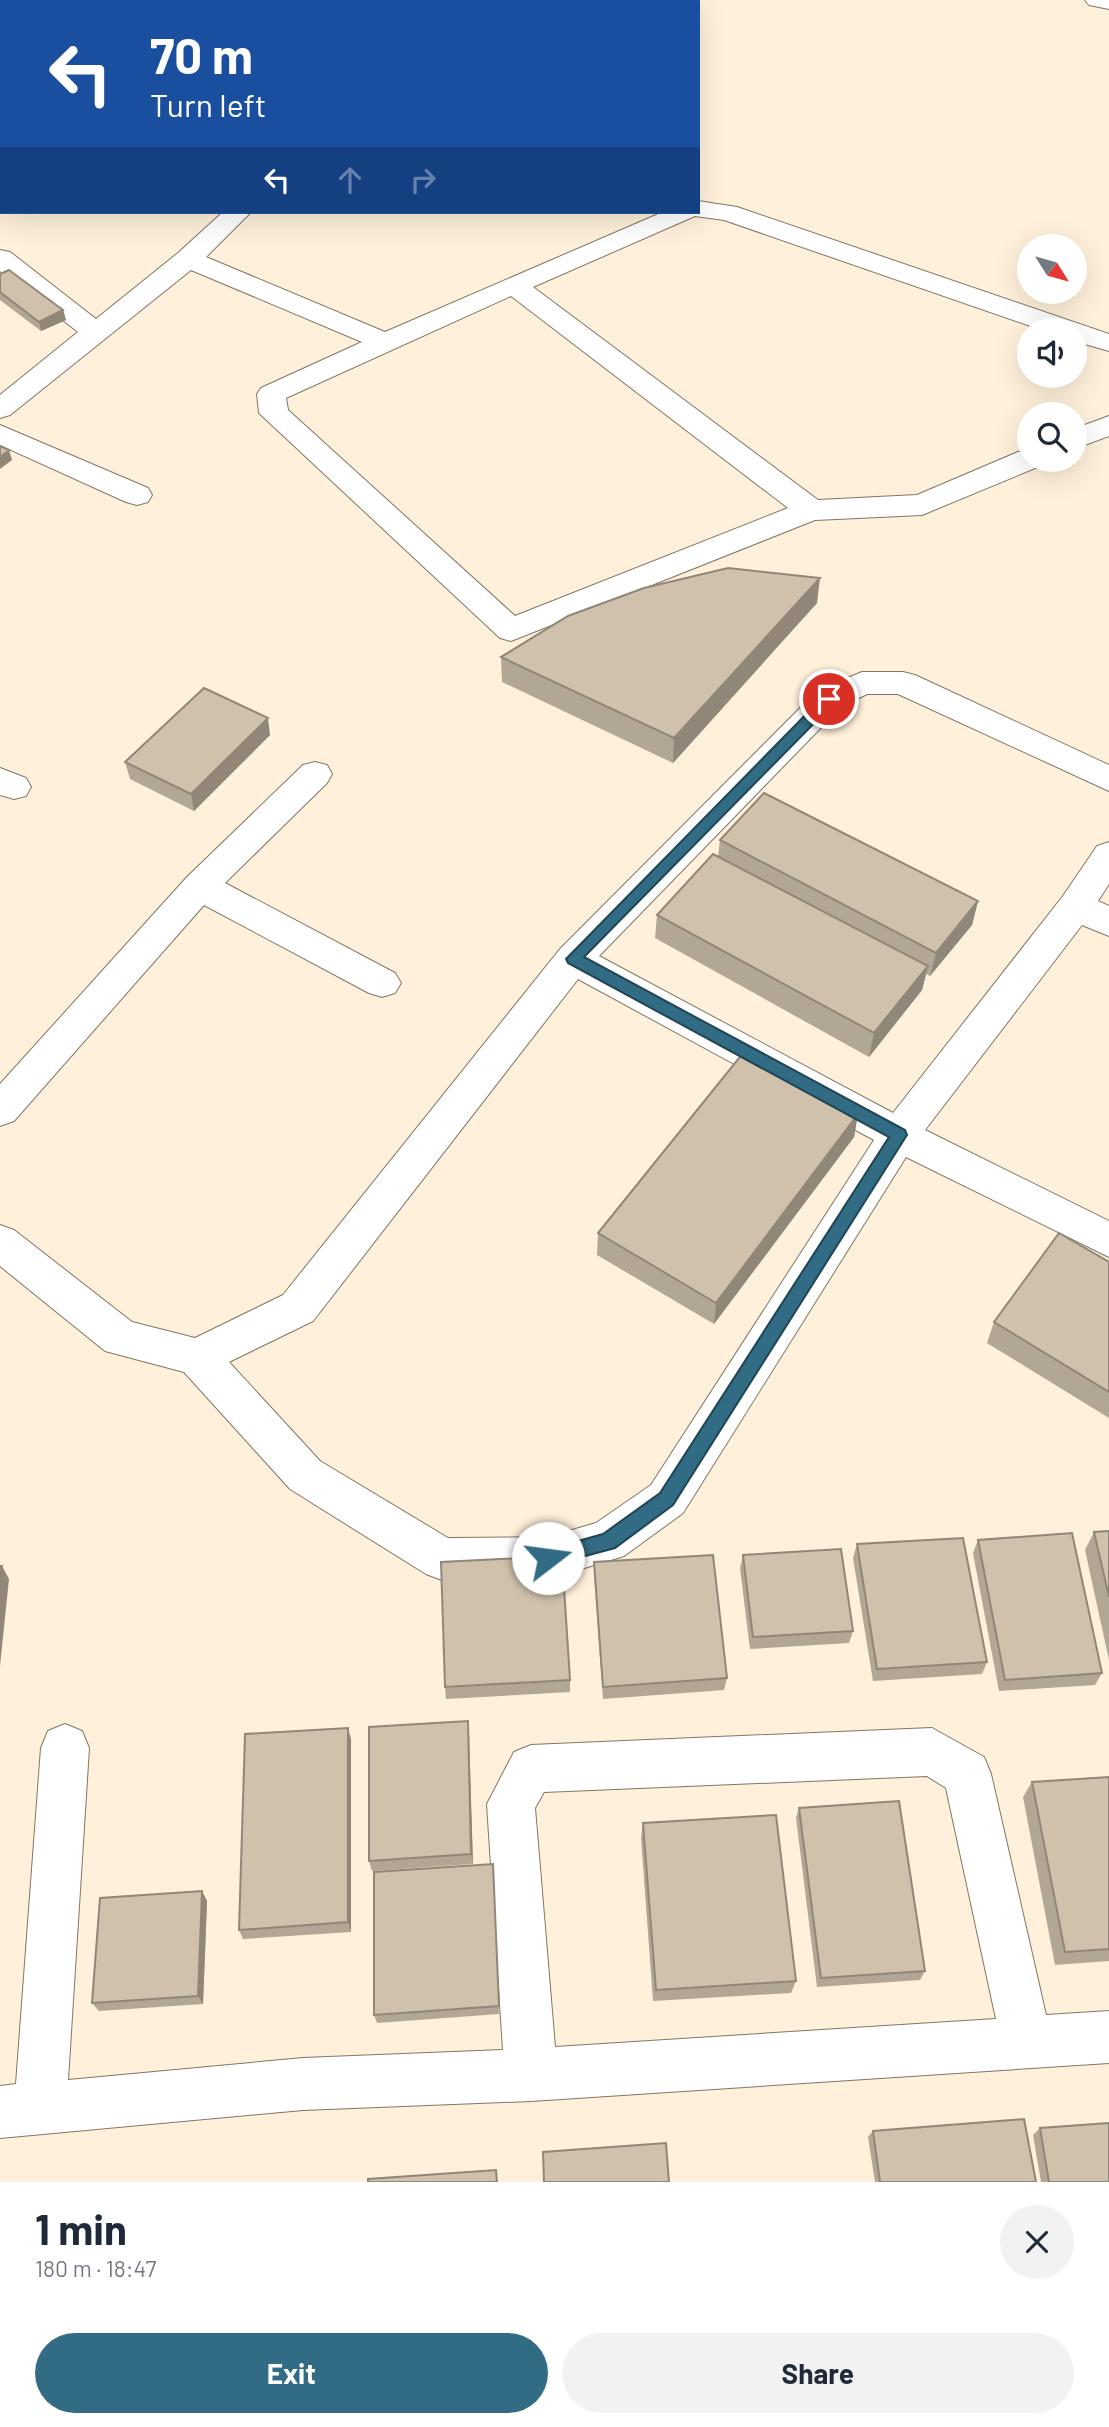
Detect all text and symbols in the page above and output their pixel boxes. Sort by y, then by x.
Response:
text: 70 m [150,25,253,84]
icon: left [35,28,126,119]
text: Turn left [150,85,267,123]
icon: left [258,161,296,199]
icon: ahead [331,161,369,199]
icon: right [404,161,442,199]
north arrow [1017,234,1087,304]
map controls [1017,234,1087,472]
button: sound [1017,318,1087,388]
button: search [1017,402,1087,472]
pin [799,669,859,729]
icon: arrive [810,680,848,718]
position arrow [511,1521,585,1595]
text: 1 min [35,2203,127,2253]
button: close [1000,2205,1074,2279]
text: 180 m · 18:47 [35,2254,156,2282]
button: Exit [35,2333,548,2413]
button: Share [562,2333,1074,2413]

